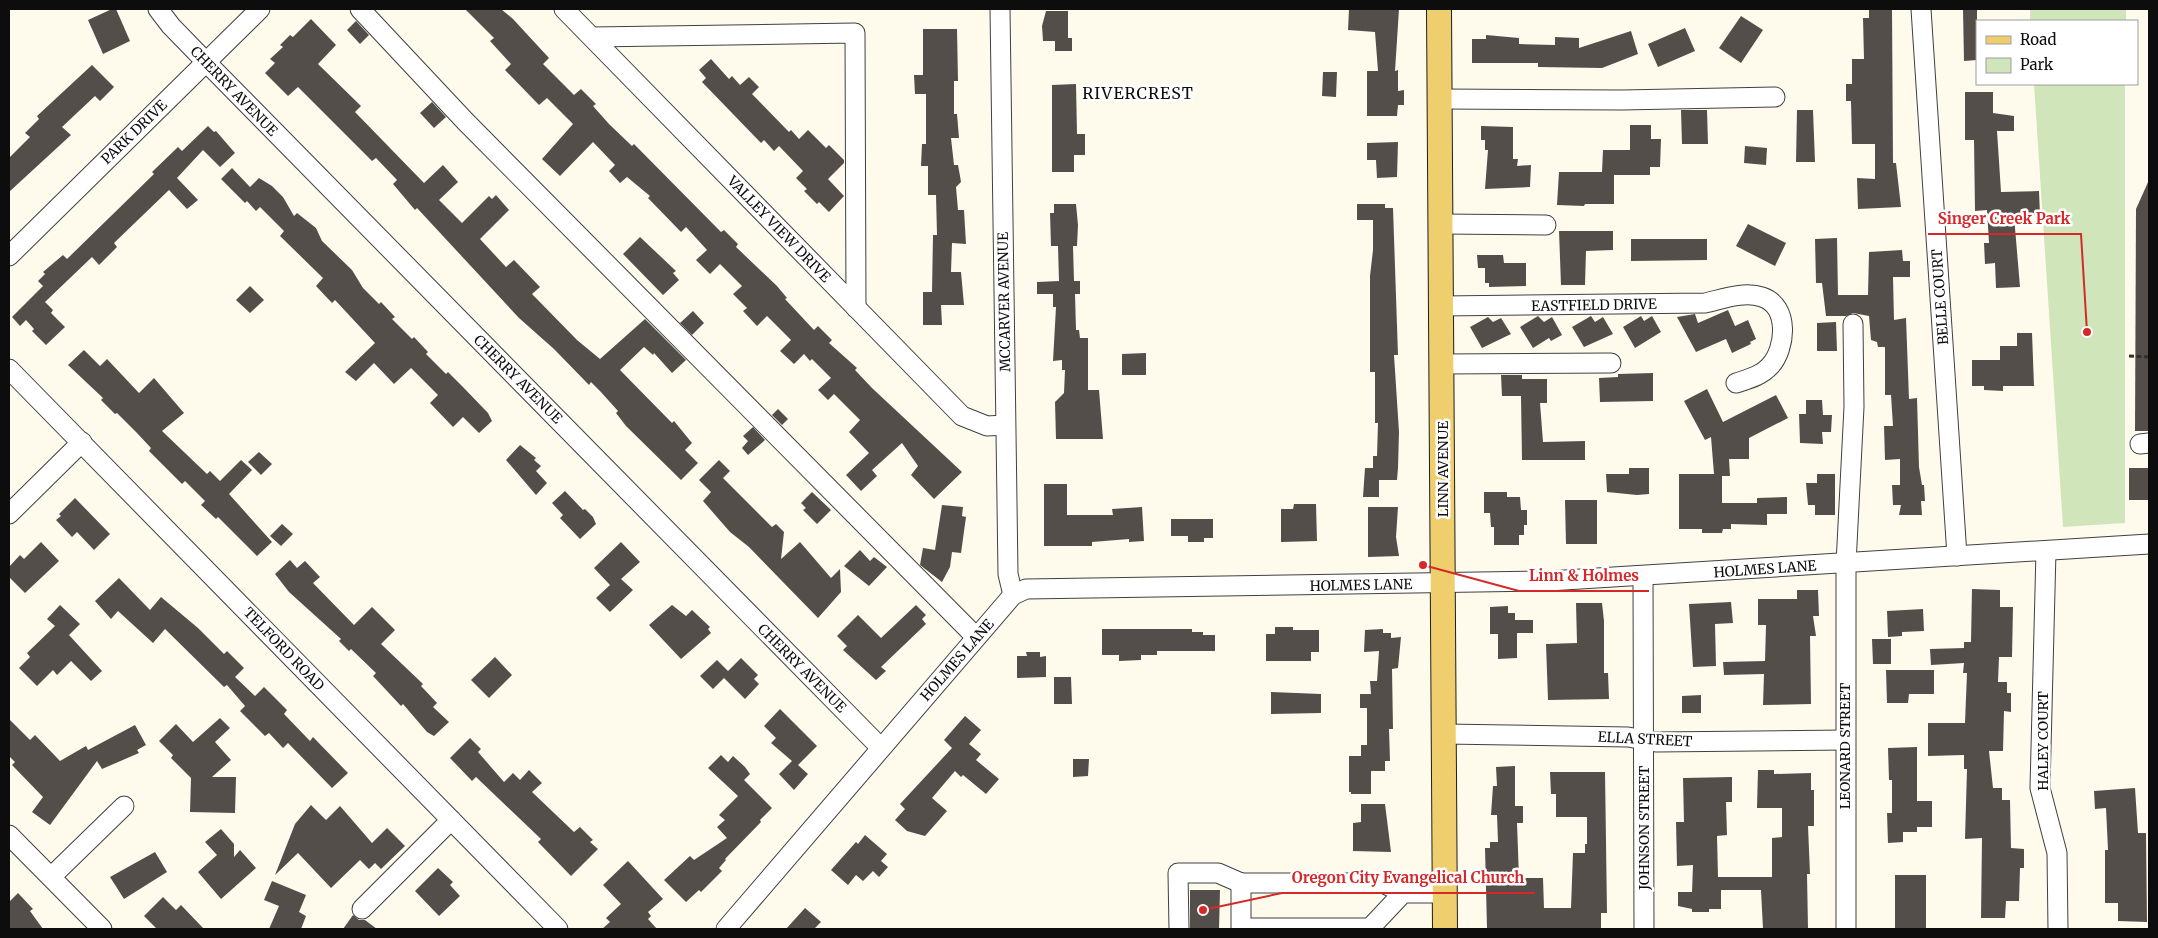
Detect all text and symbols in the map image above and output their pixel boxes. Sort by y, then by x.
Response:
legend [1976,20,2138,85]
text: Road [2020,30,2056,49]
street label: CHERRY AVENUE [187,42,282,140]
text: Park [2020,55,2054,74]
district label: RIVERCREST [1082,83,1194,103]
street label: PARK DRIVE [97,96,171,168]
street label: VALLEY VIEW DRIVE [723,171,834,286]
callout: Singer Creek Park [1928,204,2081,234]
text: Singer Creek Park [1938,209,2070,228]
street label: MCCARVER AVENUE [994,232,1014,372]
street label: BELLE COURT [1928,248,1952,346]
street label: EASTFIELD DRIVE [1531,295,1657,315]
street label: CHERRY AVENUE [470,331,566,427]
street label: LINN AVENUE [1434,421,1452,517]
street label: HOLMES LANE [1713,556,1817,582]
callout: Linn & Holmes [1519,561,1649,591]
text: Linn & Holmes [1529,566,1639,585]
street label: HOLMES LANE [1309,575,1413,595]
street label: TELFORD ROAD [240,604,329,695]
street label: HOLMES LANE [916,615,998,705]
street label: CHERRY AVENUE [754,620,850,716]
street label: LEONARD STREET [1836,682,1854,809]
street label: HALEY COURT [2034,691,2052,791]
street label: ELLA STREET [1597,728,1693,750]
street label: JOHNSON STREET [1635,766,1653,891]
callout: Oregon City Evangelical Church [1282,863,1535,893]
text: Oregon City Evangelical Church [1292,868,1524,887]

